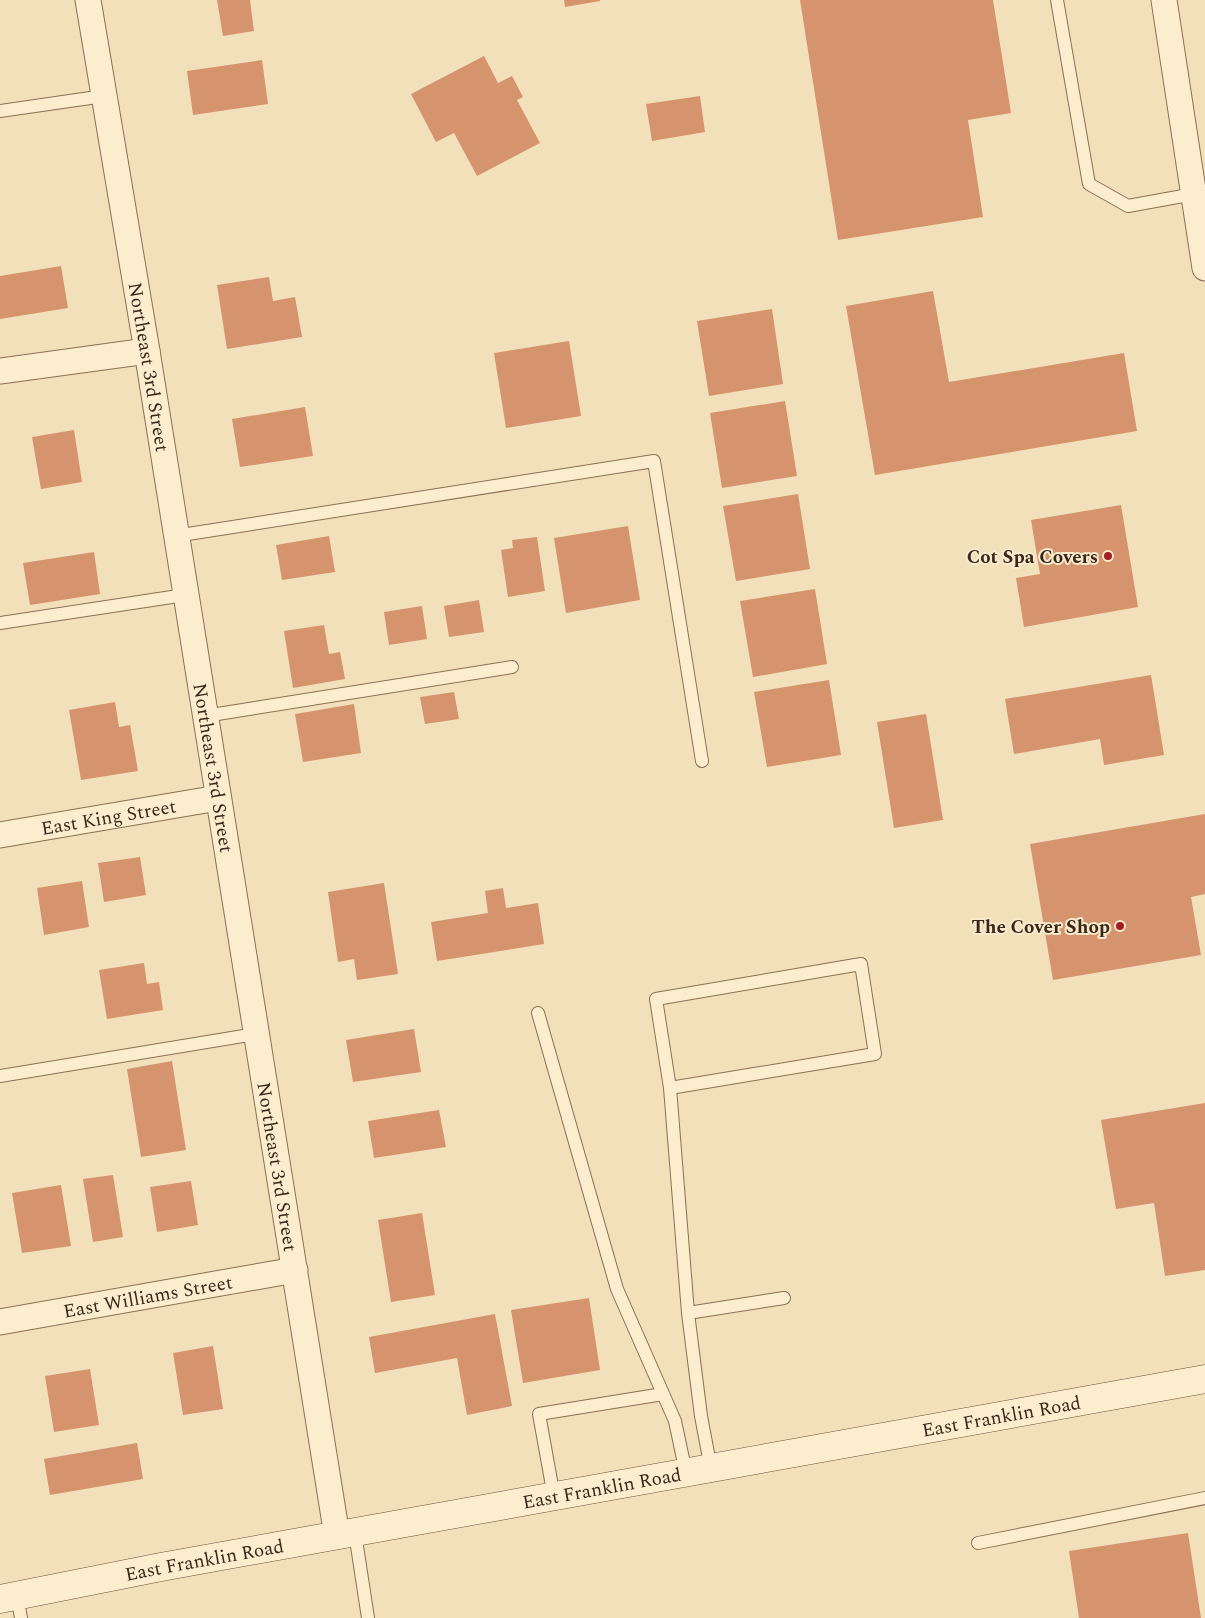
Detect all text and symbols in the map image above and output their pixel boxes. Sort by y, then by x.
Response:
street label: Northeast 3rd Street [120,280,176,454]
place label: Cot Spa Covers [967,543,1098,572]
marker: Cot Spa Covers [1102,550,1114,562]
street label: Northeast 3rd Street [184,681,240,855]
street label: East King Street [39,792,179,844]
place label: The Cover Shop [971,913,1110,942]
marker: The Cover Shop [1114,920,1126,932]
street label: Northeast 3rd Street [248,1080,304,1254]
street label: East Williams Street [61,1268,235,1327]
street label: East Franklin Road [920,1389,1083,1446]
street label: East Franklin Road [520,1461,684,1518]
street label: East Franklin Road [122,1532,286,1590]

